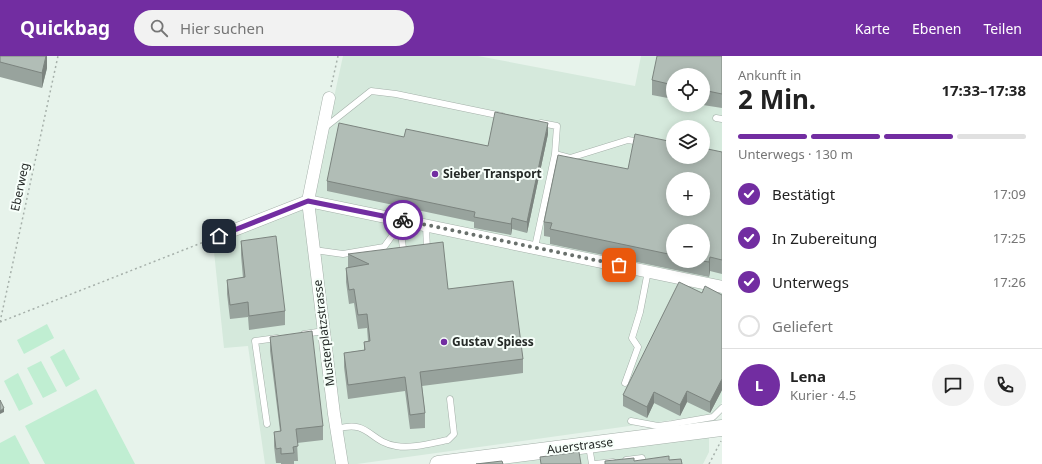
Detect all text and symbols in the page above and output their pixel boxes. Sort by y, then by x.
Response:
search box [134,10,414,46]
text: Quickbag [20,15,110,41]
icon: search [148,17,170,39]
text: Hier suchen [180,18,264,38]
text: Karte [855,19,890,38]
text: Ebenen [912,19,962,38]
text: Teilen [984,19,1022,38]
text: Ankunft in [738,66,801,84]
map controls [666,68,710,268]
button: locate [666,68,710,112]
text: 17:33–17:38 [941,80,1026,100]
text: 2 Min. [738,81,816,117]
button: layers [666,120,710,164]
text: Unterwegs · 130 m [738,145,853,163]
street label: Eberweg [6,161,33,213]
place label: Sieber Transport [443,165,542,182]
marker: Sieber Transport [430,169,440,179]
button: + [666,172,710,216]
icon: check [738,183,760,205]
text: Bestätigt [772,184,835,204]
text: 17:09 [993,185,1026,203]
courier [383,200,423,240]
icon: bike [392,209,414,231]
pin [202,219,236,253]
button: − [666,224,710,268]
icon: home [208,225,230,247]
icon: check [738,227,760,249]
text: In Zubereitung [772,228,877,248]
text: 17:25 [993,229,1026,247]
pin [602,248,636,282]
icon: bag [608,254,630,276]
icon: check [738,271,760,293]
text: Unterwegs [772,272,849,292]
text: 17:26 [993,273,1026,291]
street label: Musterplatzstrasse [309,279,338,387]
text: Geliefert [772,316,833,336]
place label: Gustav Spiess [452,333,534,350]
marker: Gustav Spiess [439,337,449,347]
button: chat [932,364,974,406]
button: phone [984,364,1026,406]
text: Lena [790,366,826,386]
text: L [755,375,763,395]
text: Kurier · 4.5 [790,386,856,404]
street label: Auerstrasse [546,433,614,458]

